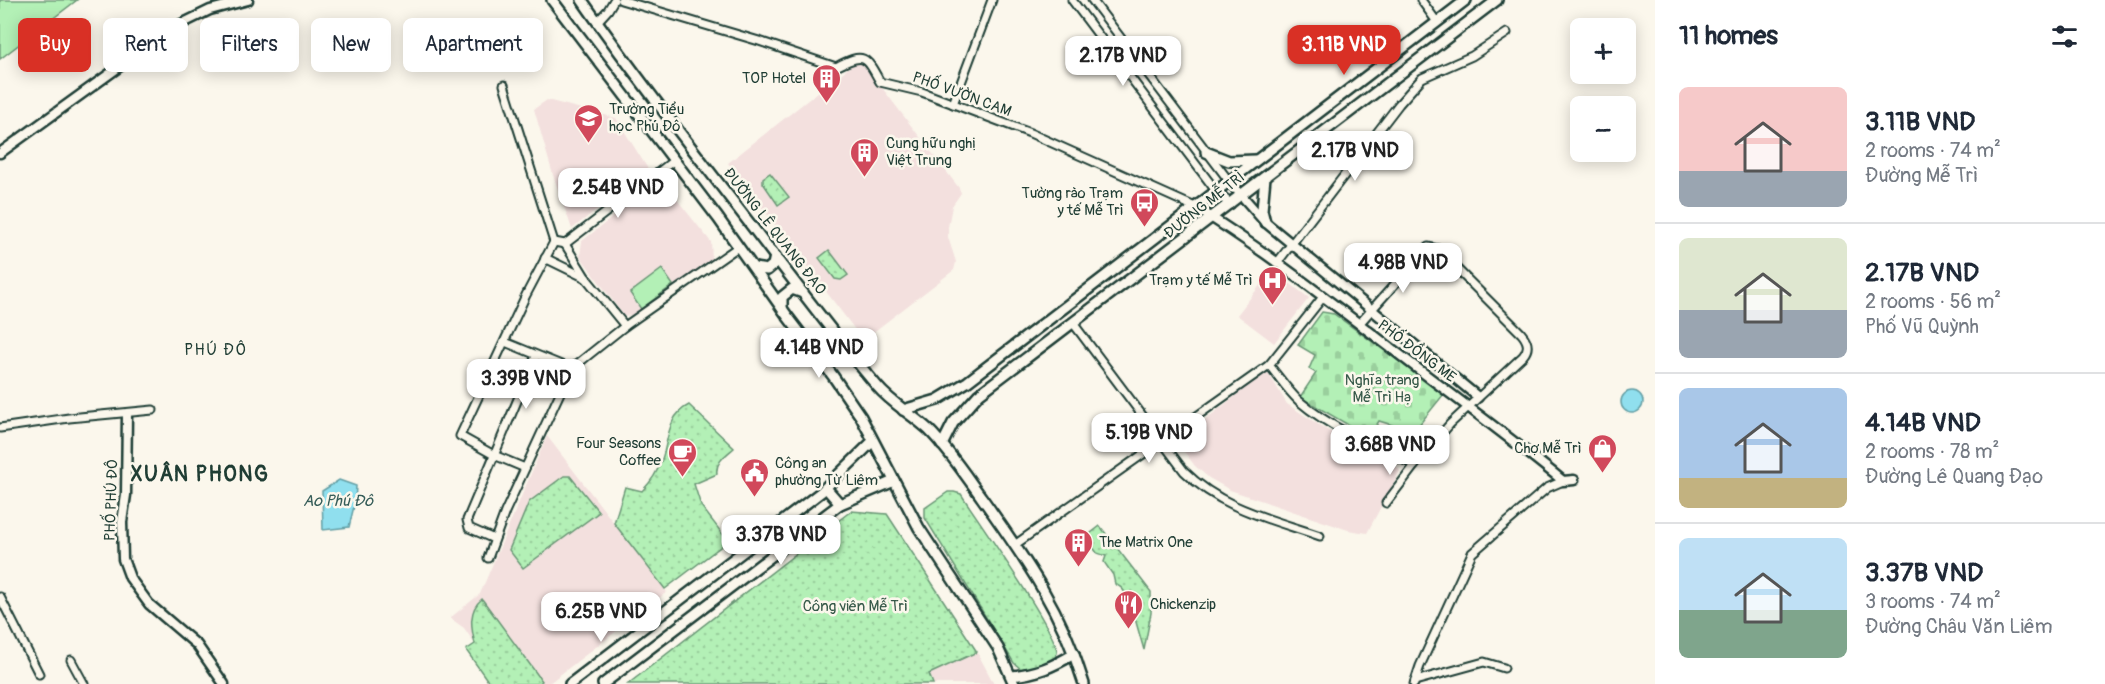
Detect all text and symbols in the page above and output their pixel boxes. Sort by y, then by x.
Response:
chip: Buy [18,18,91,72]
chip: Rent [103,18,188,72]
chip: Filters [200,18,299,72]
chip: New [311,18,391,72]
chip: Apartment [403,18,543,72]
map controls [1570,18,1636,162]
button: + [1570,18,1636,84]
text: 11 homes [1679,20,1778,52]
icon: filters [2048,20,2081,53]
pin: 3.11B VND [1275,25,1413,76]
text: 3.11B VND [1302,32,1386,57]
pin: 2.17B VND [1054,36,1192,87]
text: 2.17B VND [1079,43,1167,68]
building icon: TOP Hotel [811,62,843,104]
street label: PHỐ VƯỜN CAM [910,66,1015,121]
place label: TOP Hotel [742,69,806,88]
button: − [1570,96,1636,162]
place label: Trường Tiểu học Phú Đô [609,100,684,136]
school or university icon: Trường Tiểu học Phú Đô [572,102,604,144]
text: 3.11B VND [1865,106,1975,138]
icon: home [1727,111,1799,183]
pin: 2.17B VND [1286,131,1424,182]
place label: Cung hữu nghị Việt Trung [886,134,976,170]
building icon: Cung hữu nghị Việt Trung [849,136,881,178]
text: 2.17B VND [1311,138,1399,163]
text: 2 rooms · 74 m² [1865,138,2001,163]
text: Đường Mễ Trì [1865,163,1977,188]
street label: ĐƯỜNG LÊ QUANG ĐẠO [719,164,830,299]
street label: ĐƯỜNG MỄ TRÌ [1159,166,1249,243]
pin: 2.54B VND [549,168,687,219]
text: 2.54B VND [572,175,664,200]
place label: Tường rào Trạm y tế Mễ Trì [1022,184,1124,220]
bus stop icon: Tường rào Trạm y tế Mễ Trì [1128,186,1160,228]
pin: 4.98B VND [1334,243,1472,294]
text: 4.98B VND [1358,250,1448,275]
text: 2.17B VND [1865,257,1979,289]
icon: home [1727,262,1799,334]
hospital icon: Trạm y tế Mễ Trì [1257,264,1289,306]
place label: Trạm y tế Mễ Trì [1149,271,1253,290]
text: 2 rooms · 56 m² [1865,289,2001,314]
street label: PHỐ ĐỒNG ME [1374,314,1461,387]
text: Phố Vũ Quỳnh [1865,314,1979,339]
pin: 4.14B VND [750,328,888,379]
text: 4.14B VND [774,335,864,360]
district label: PHÚ ĐÔ [184,340,248,360]
pin: 3.39B VND [457,359,595,410]
text: 3.39B VND [481,366,571,391]
park label: Nghĩa trang Mễ Trì Hạ [1345,371,1419,407]
text: 4.14B VND [1865,407,1981,439]
icon: home [1727,412,1799,484]
pin: 5.19B VND [1080,413,1218,464]
text: 5.19B VND [1105,420,1193,445]
pin: 3.68B VND [1321,425,1459,476]
text: 3.68B VND [1345,432,1435,457]
shop icon: Chợ Mễ Trì [1586,432,1618,474]
place label: Four Seasons Coffee [576,434,662,470]
cafe icon: Four Seasons Coffee [666,436,698,478]
place label: Chợ Mễ Trì [1514,439,1582,458]
text: 2 rooms · 78 m² [1865,439,1999,464]
place label: Công an phường Từ Liêm [775,454,878,490]
public building icon: Công an phường Từ Liêm [738,456,770,498]
street label: PHỐ PHÚ ĐÔ [99,458,122,542]
district label: XUÂN PHONG [131,461,269,488]
text: Đường Lê Quang Đạo [1865,464,2043,489]
water label: Ao Phú Đô [303,491,374,511]
pin: 3.37B VND [712,515,850,566]
text: 3.37B VND [736,522,826,547]
building icon: The Matrix One [1062,526,1094,568]
place label: The Matrix One [1099,533,1193,552]
text: 3.37B VND [1865,557,1983,589]
icon: home [1727,562,1799,634]
restaurant icon: Chickenzip [1113,588,1145,630]
text: 3 rooms · 74 m² [1865,589,2001,614]
pin: 6.25B VND [532,592,670,643]
place label: Chickenzip [1150,595,1216,614]
park label: Công viên Mễ Trì [803,597,908,616]
text: 6.25B VND [555,599,647,624]
text: Đường Châu Văn Liêm [1865,614,2052,639]

